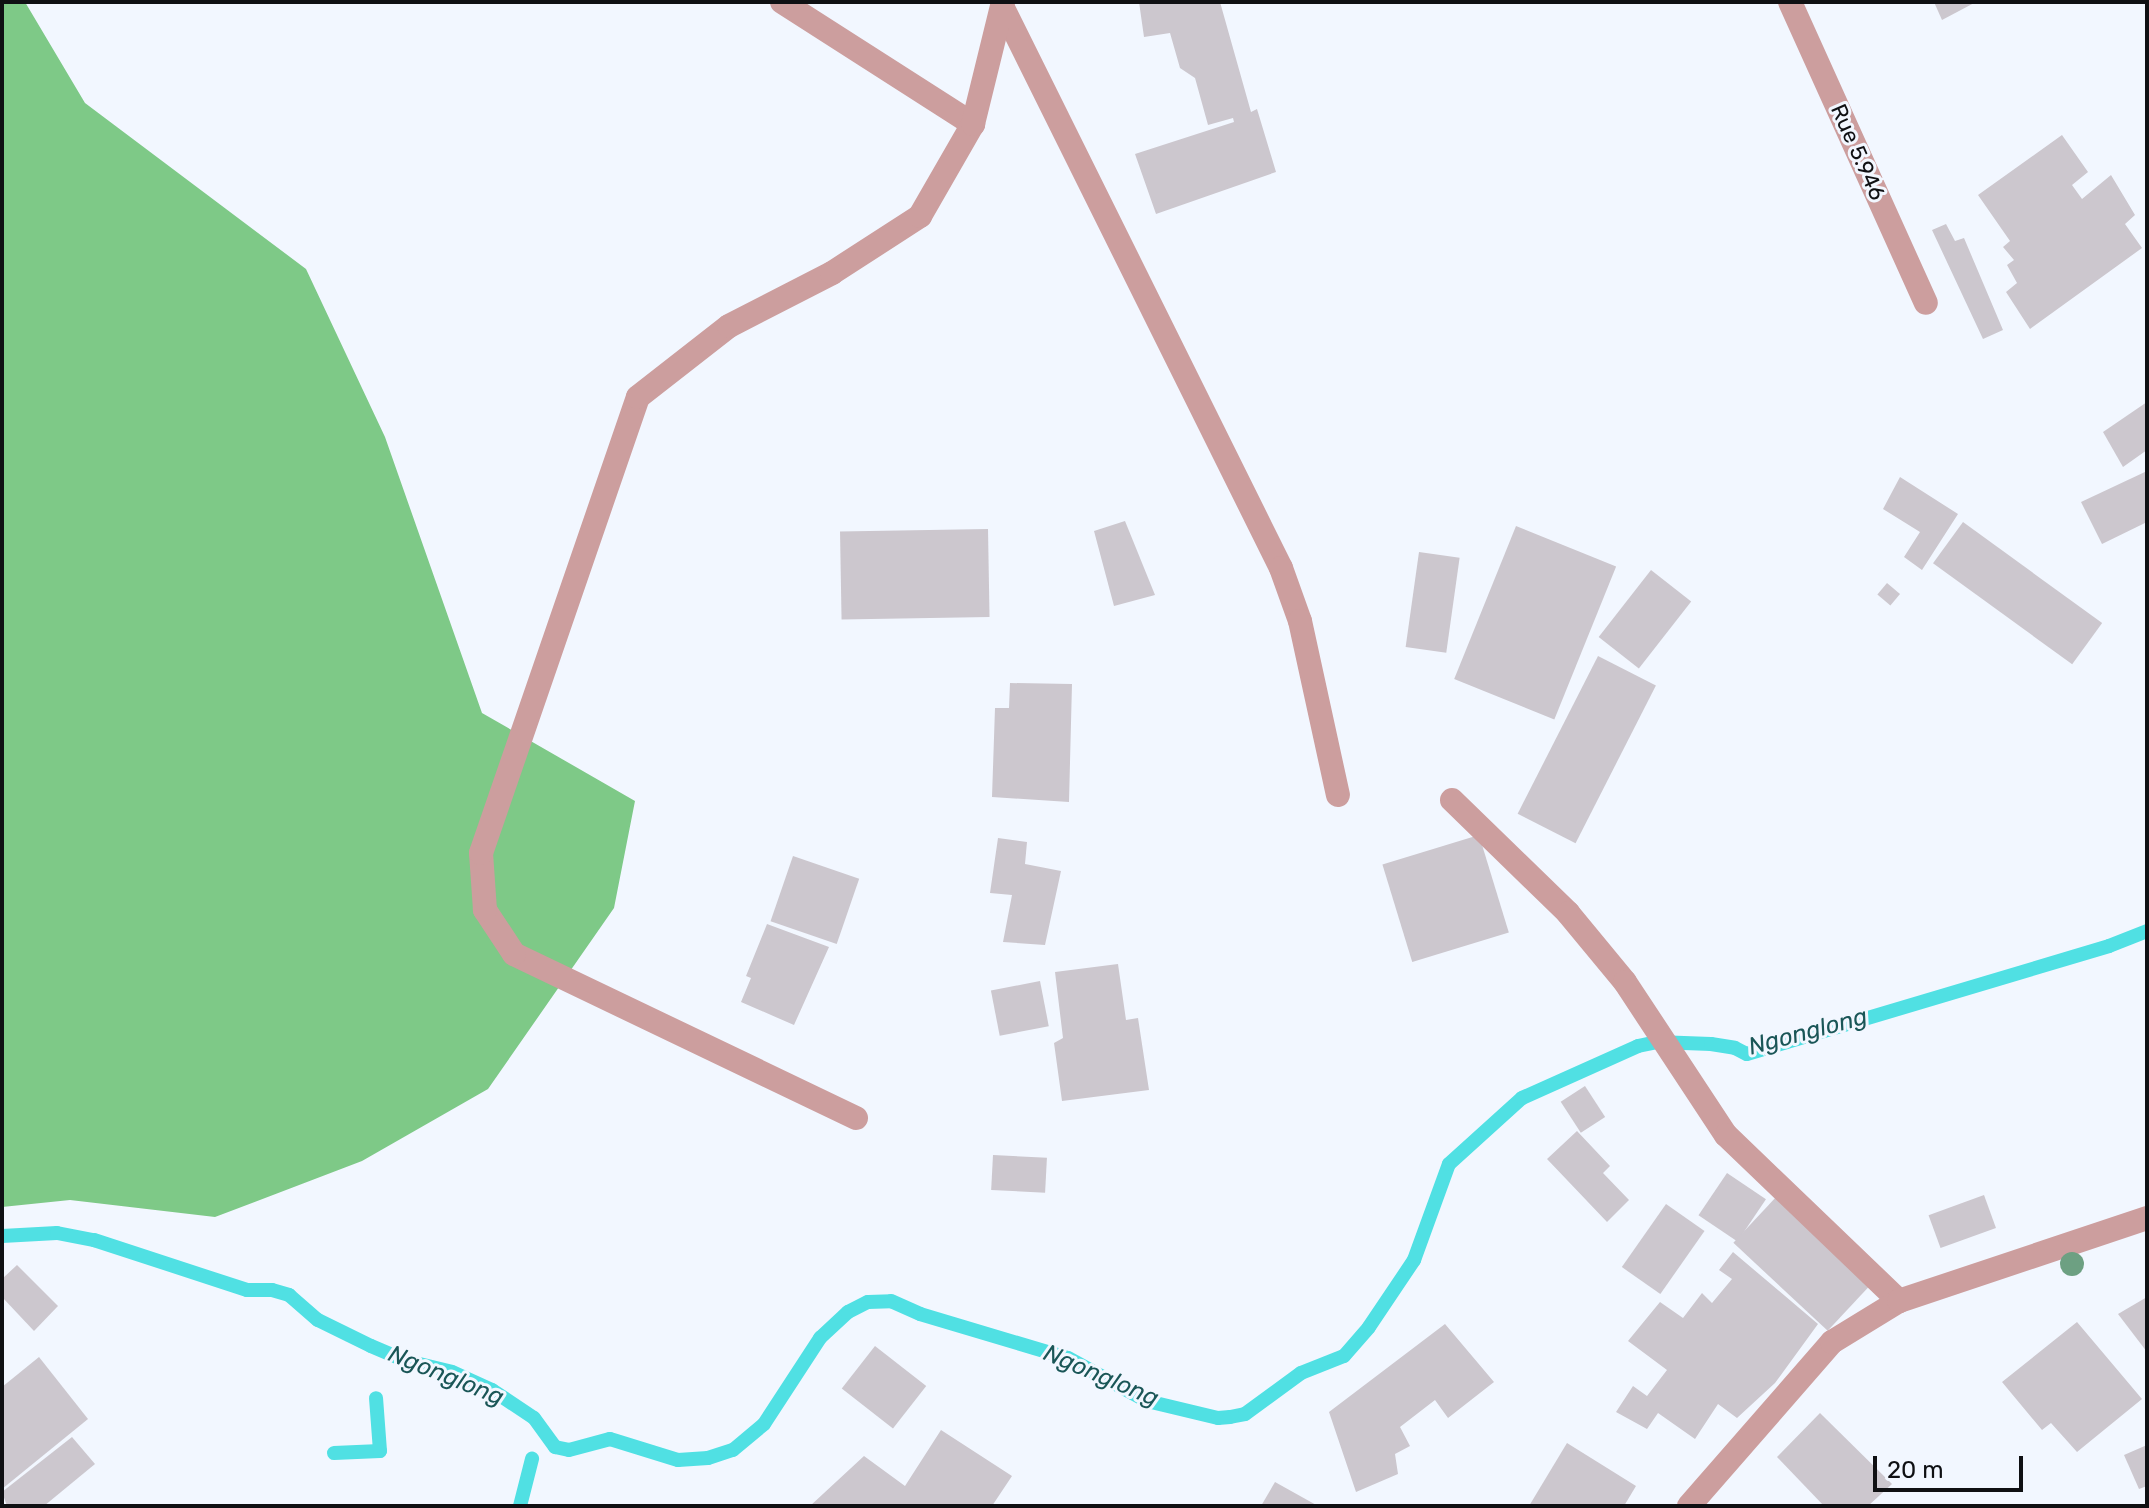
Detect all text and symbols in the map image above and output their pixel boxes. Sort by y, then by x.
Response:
street label: Rue 5.946 [1825,100,1891,204]
water label: Ngonglong [1745,1002,1871,1062]
water label: Ngonglong [1039,1339,1163,1413]
water label: Ngonglong [384,1340,508,1412]
scale bar [1877,1440,2027,1490]
text: 20 m [1887,1456,1944,1484]

